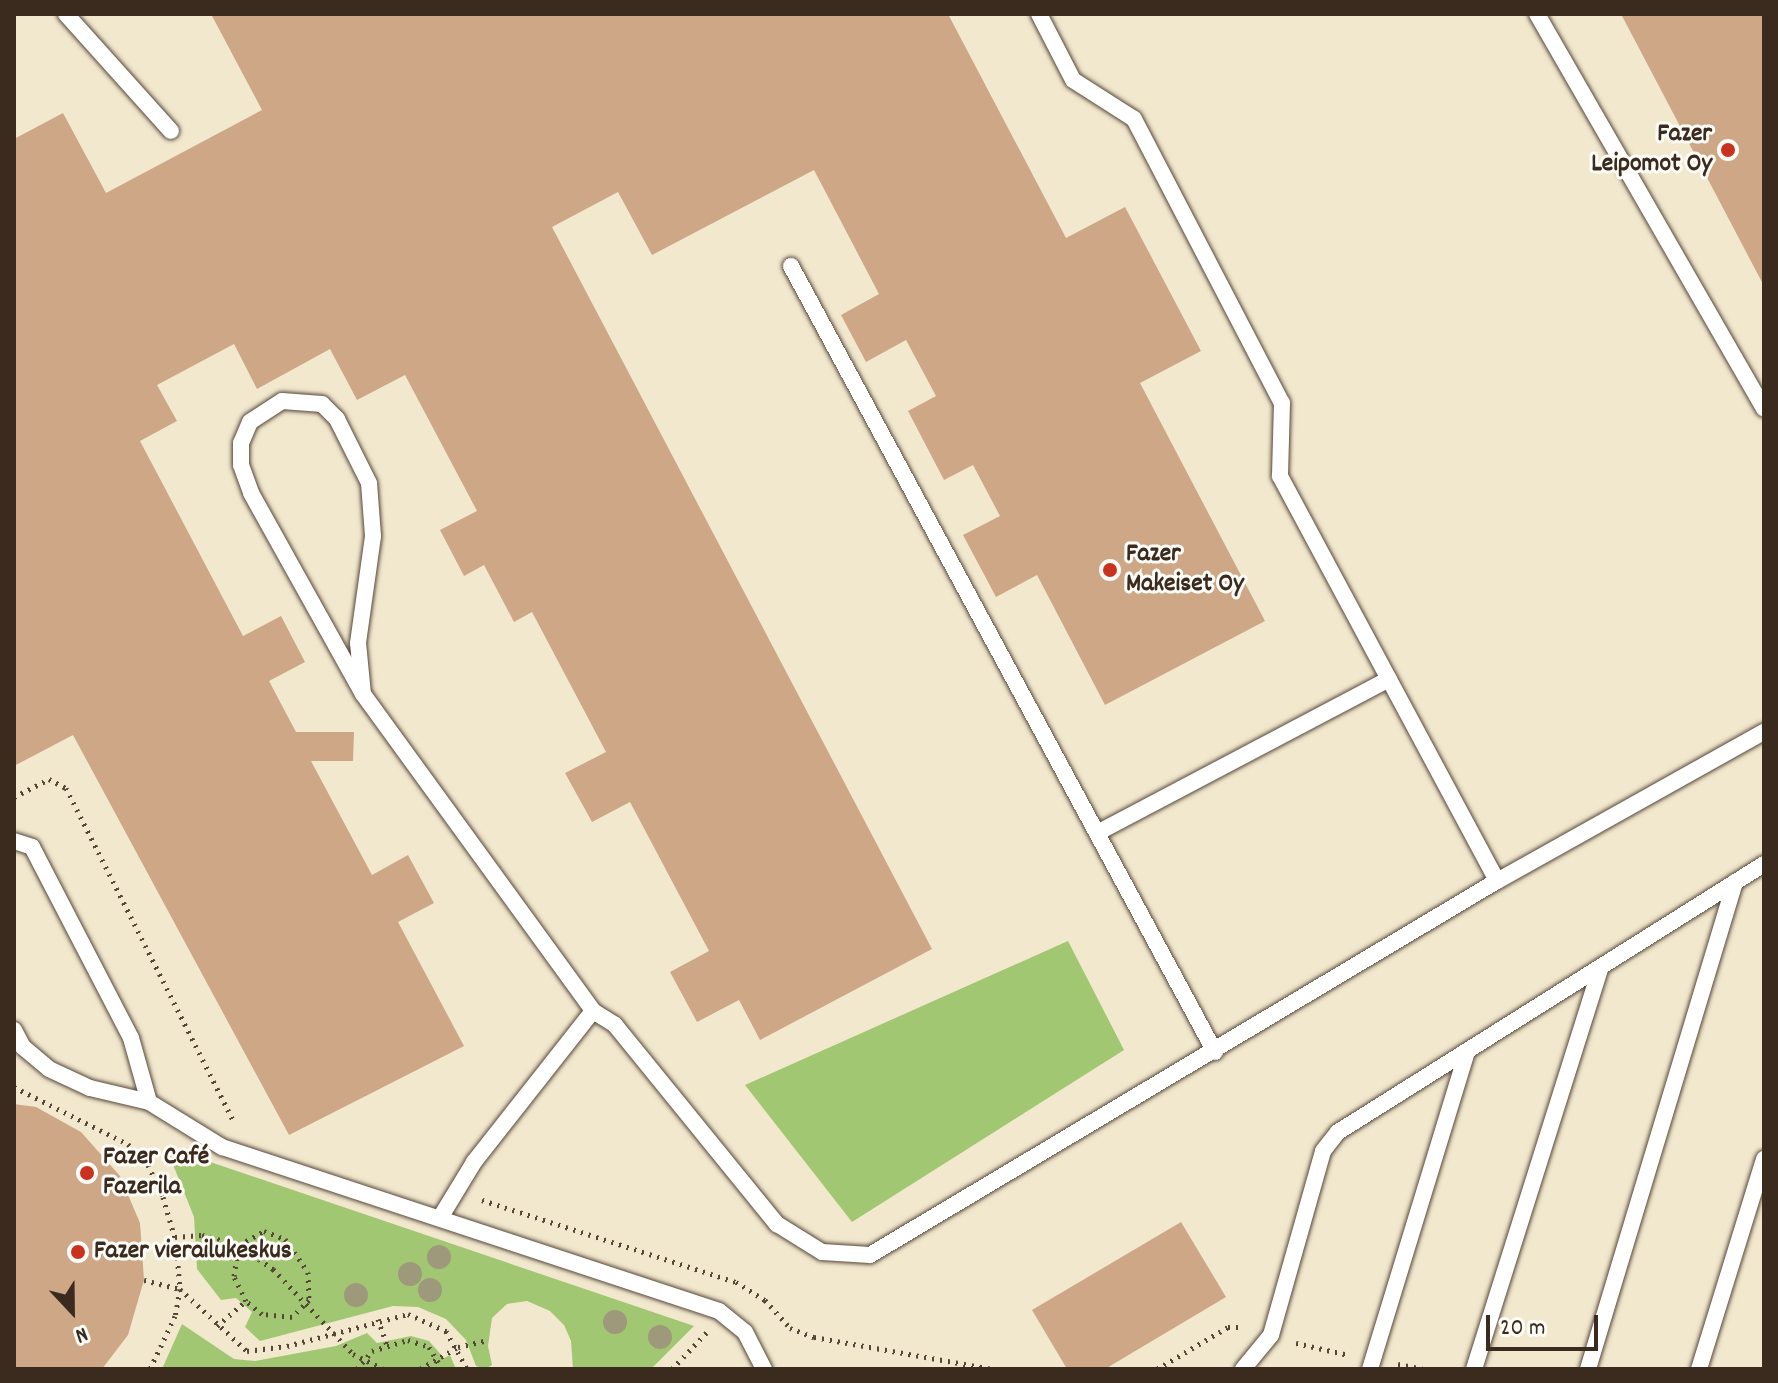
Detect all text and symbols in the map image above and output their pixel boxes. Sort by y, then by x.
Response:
place label: Fazer Leipomot Oy [1591,119,1712,180]
marker: Fazer Leipomot Oy [1719,141,1737,159]
place label: Fazer Makeiset Oy [1126,539,1244,600]
marker: Fazer Makeiset Oy [1101,561,1119,579]
place label: Fazer Café Fazerila [103,1142,209,1204]
marker: Fazer Café Fazerila [78,1164,96,1182]
place label: Fazer vierailukeskus [94,1236,292,1268]
marker: Fazer vierailukeskus [69,1243,87,1261]
north arrow [32,1271,112,1351]
scale bar [1490,1299,1602,1349]
text: 20 m [1500,1312,1546,1346]
text: N [70,1317,92,1350]

